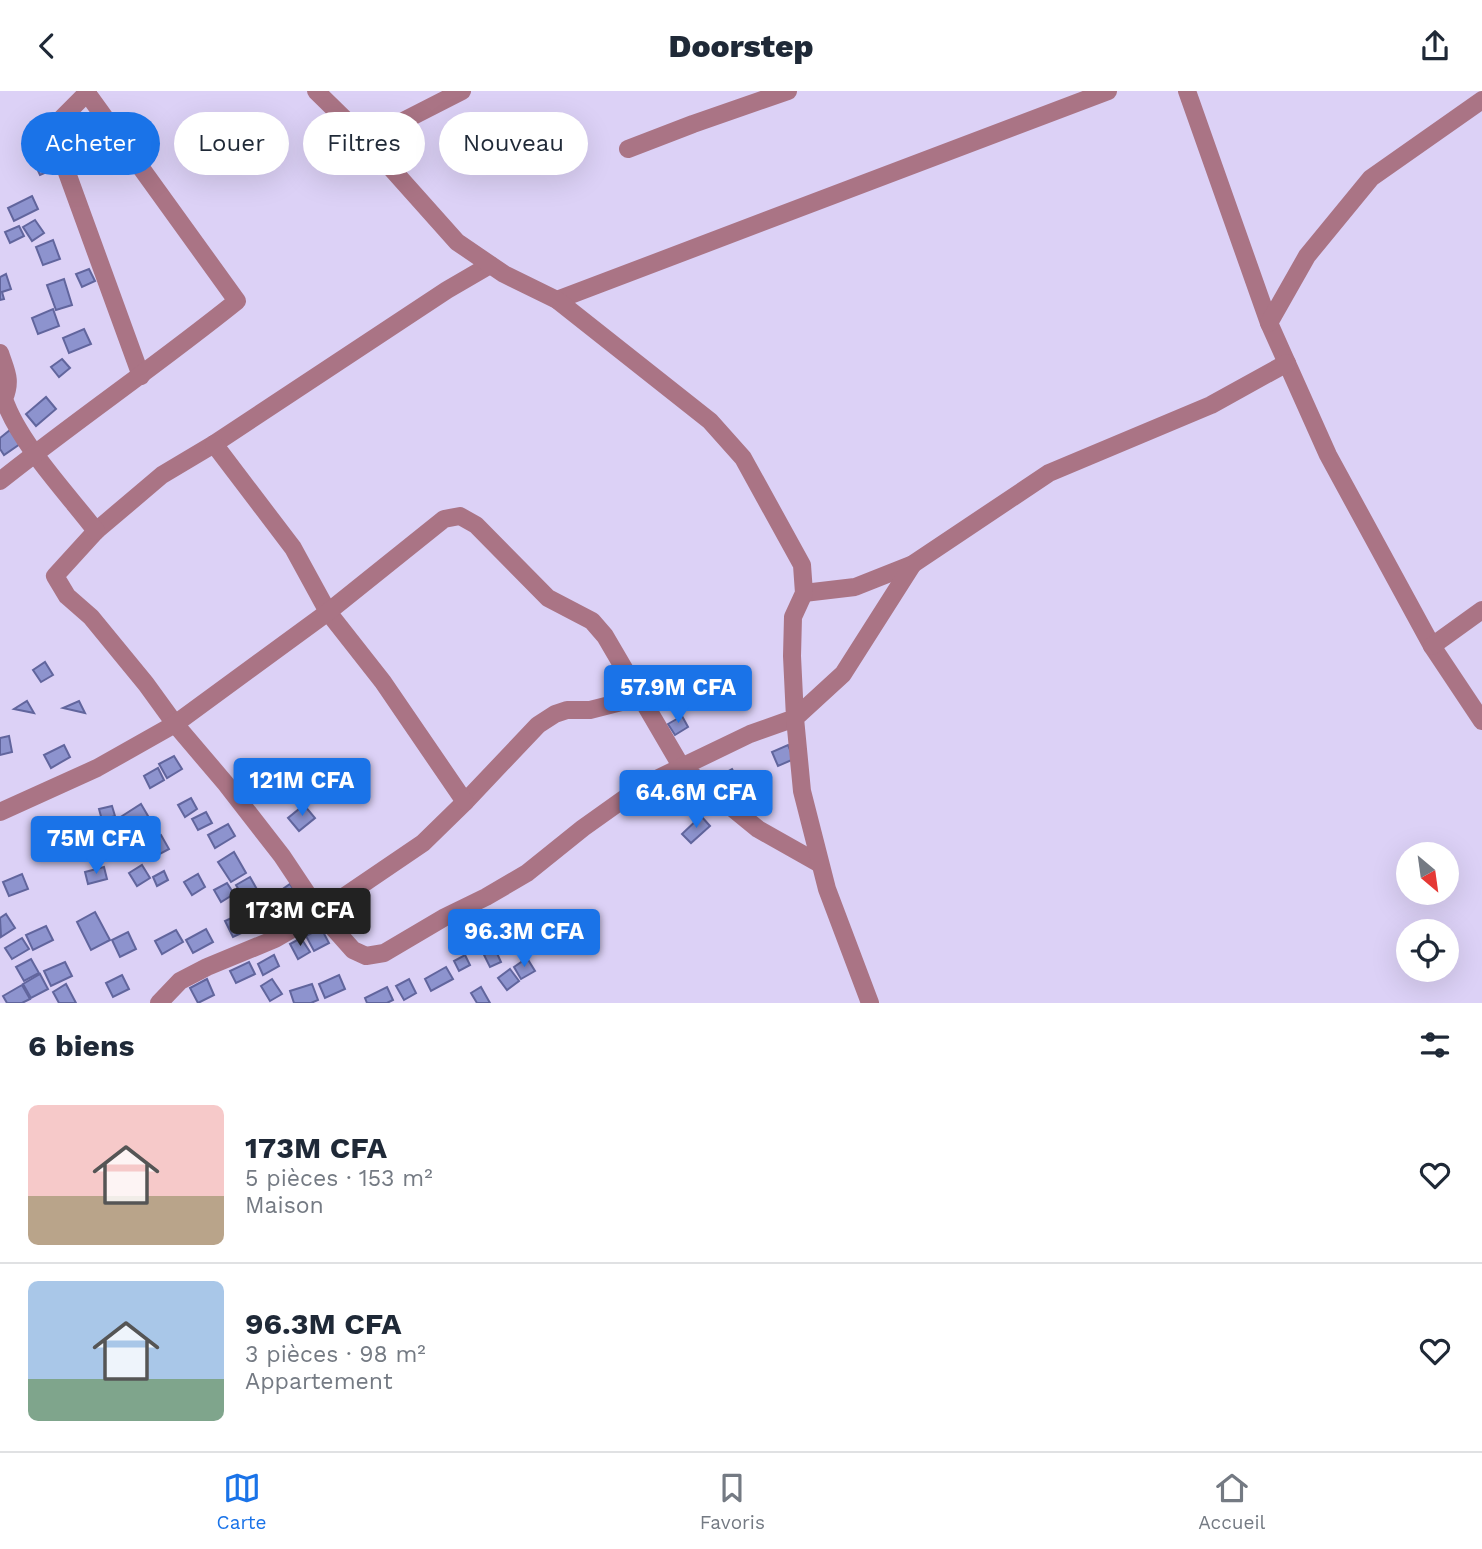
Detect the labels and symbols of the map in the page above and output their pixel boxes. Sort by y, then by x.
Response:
pin: 57.9M CFA [598,665,758,725]
pin: 121M CFA [230,759,374,818]
pin: 64.6M CFA [616,771,776,830]
pin: 75M CFA [31,817,161,876]
north arrow [1396,842,1460,905]
pin: 173M CFA [228,889,372,948]
pin: 96.3M CFA [444,909,604,969]

